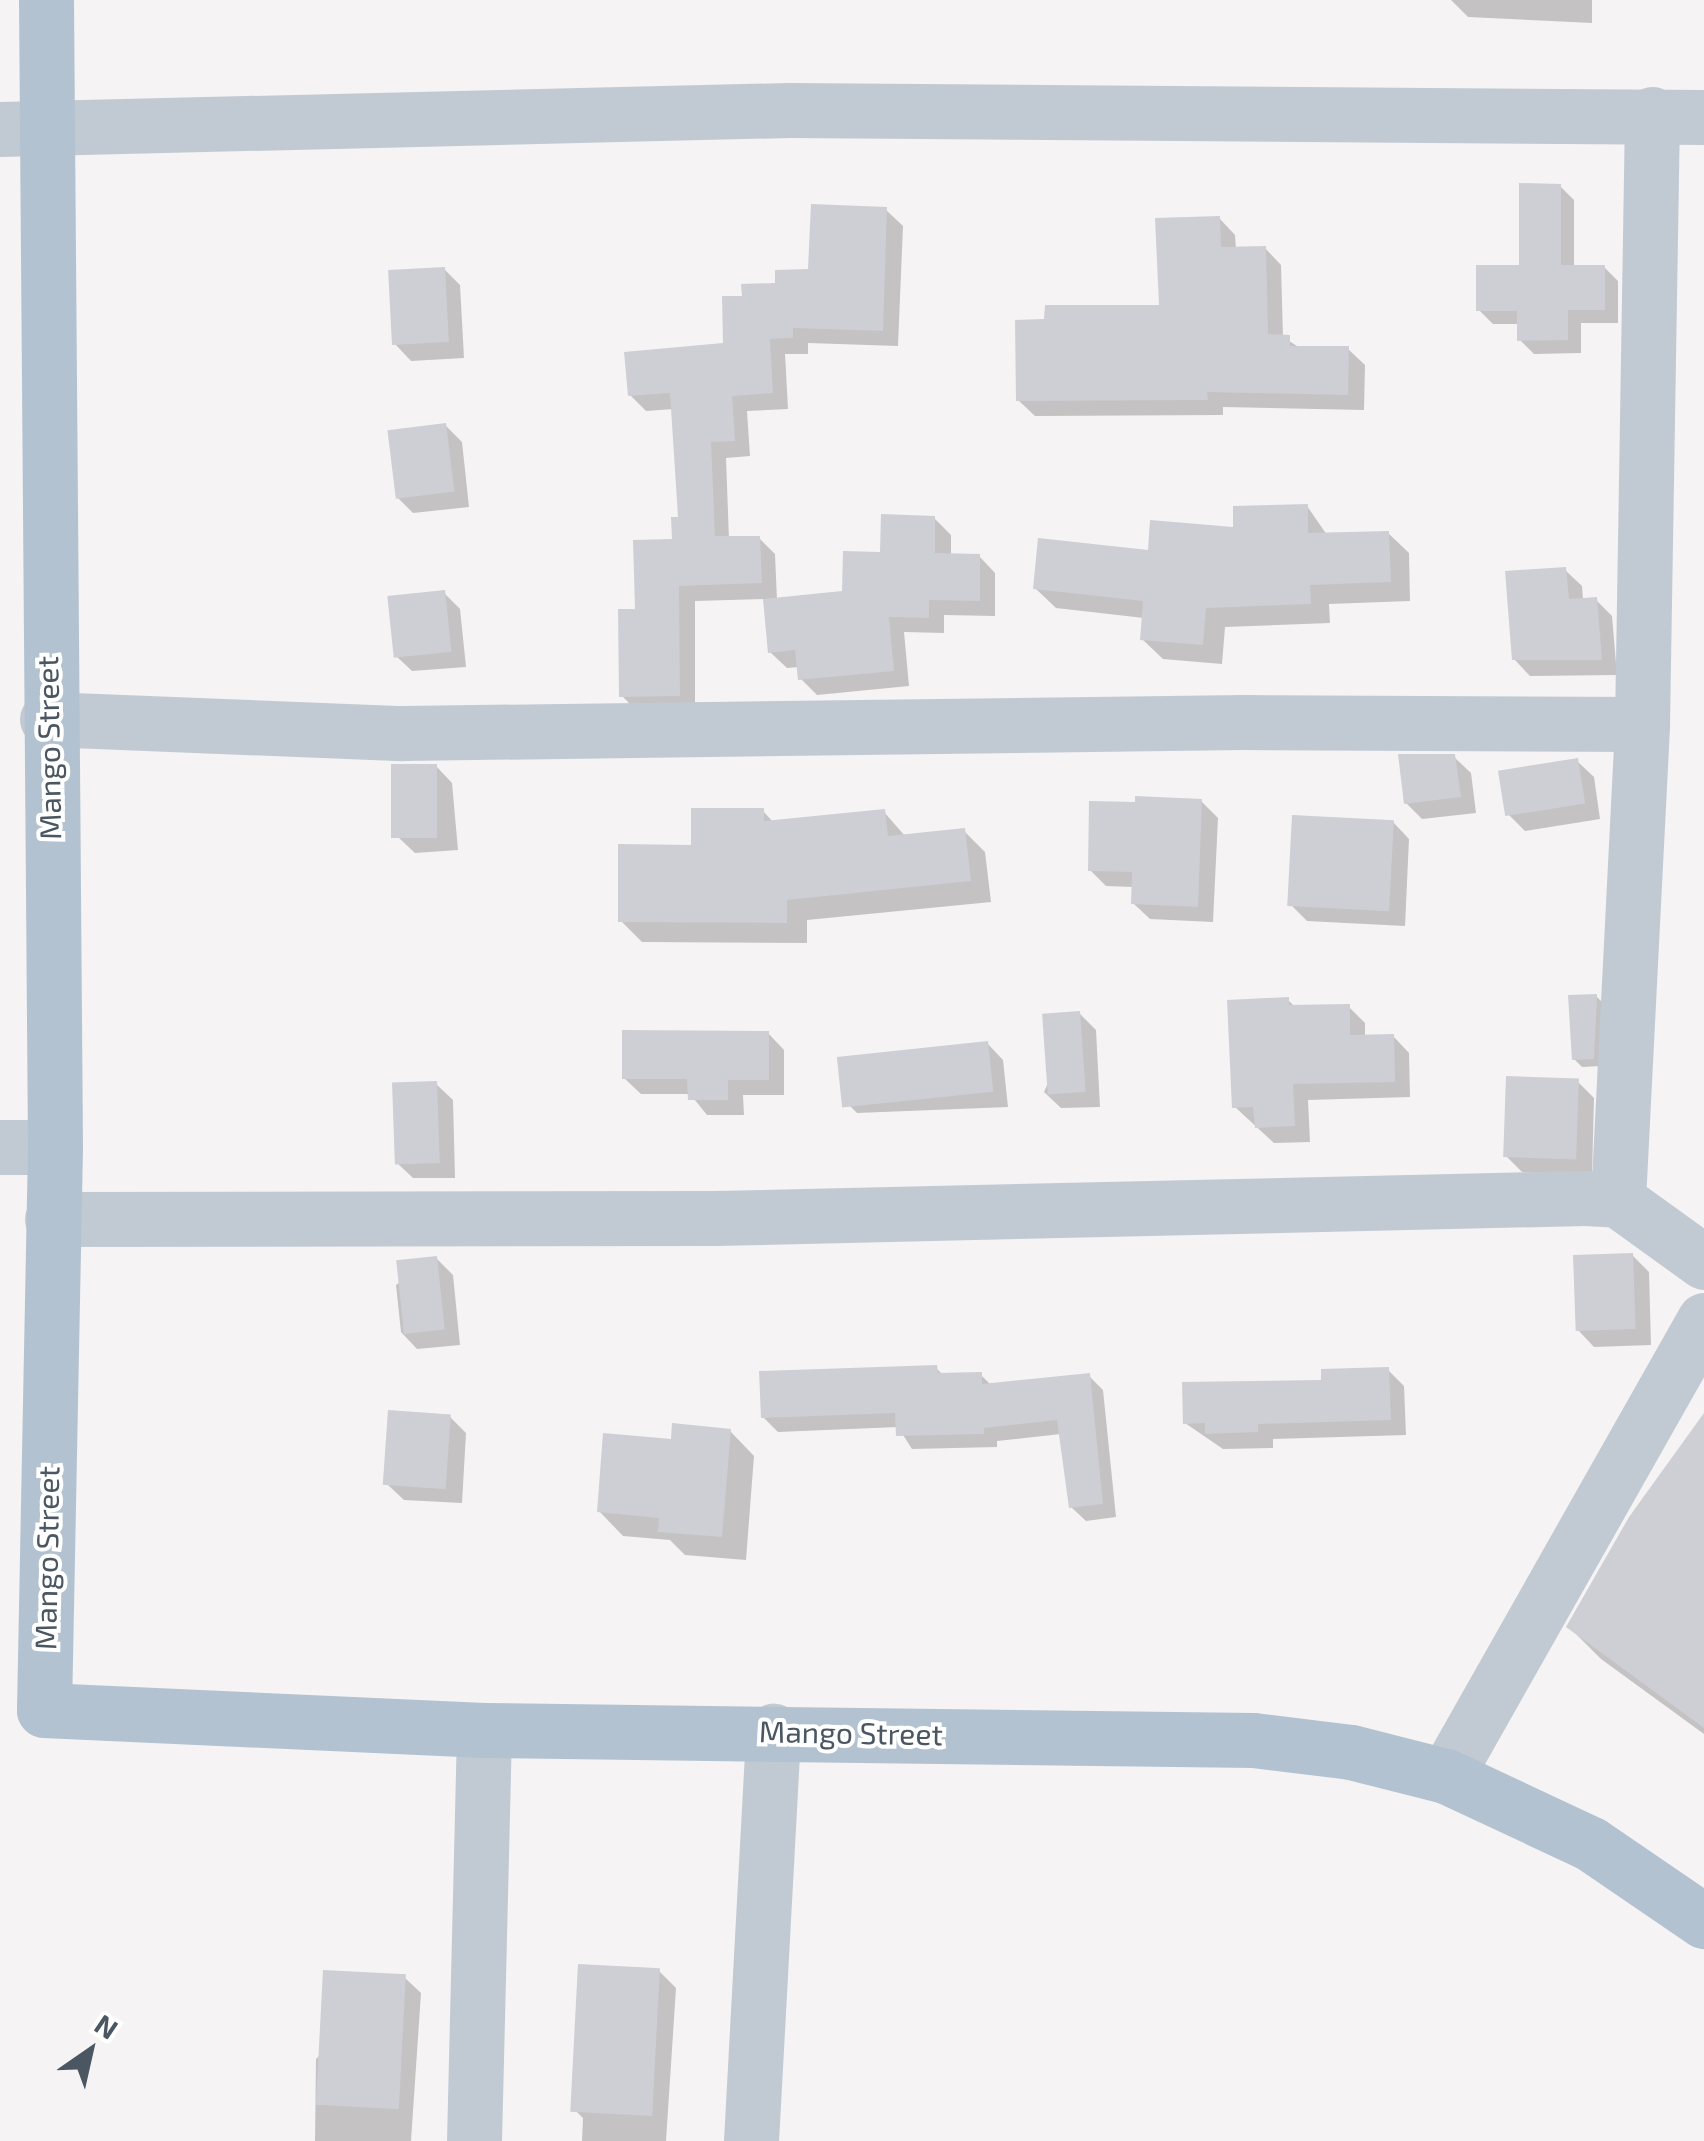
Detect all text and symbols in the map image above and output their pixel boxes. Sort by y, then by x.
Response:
street label: Mango Street [28,656,68,840]
street label: Mango Street [26,1466,66,1650]
street label: Mango Street [759,1712,943,1752]
north arrow [40,2001,140,2101]
text: N [89,2006,125,2046]

